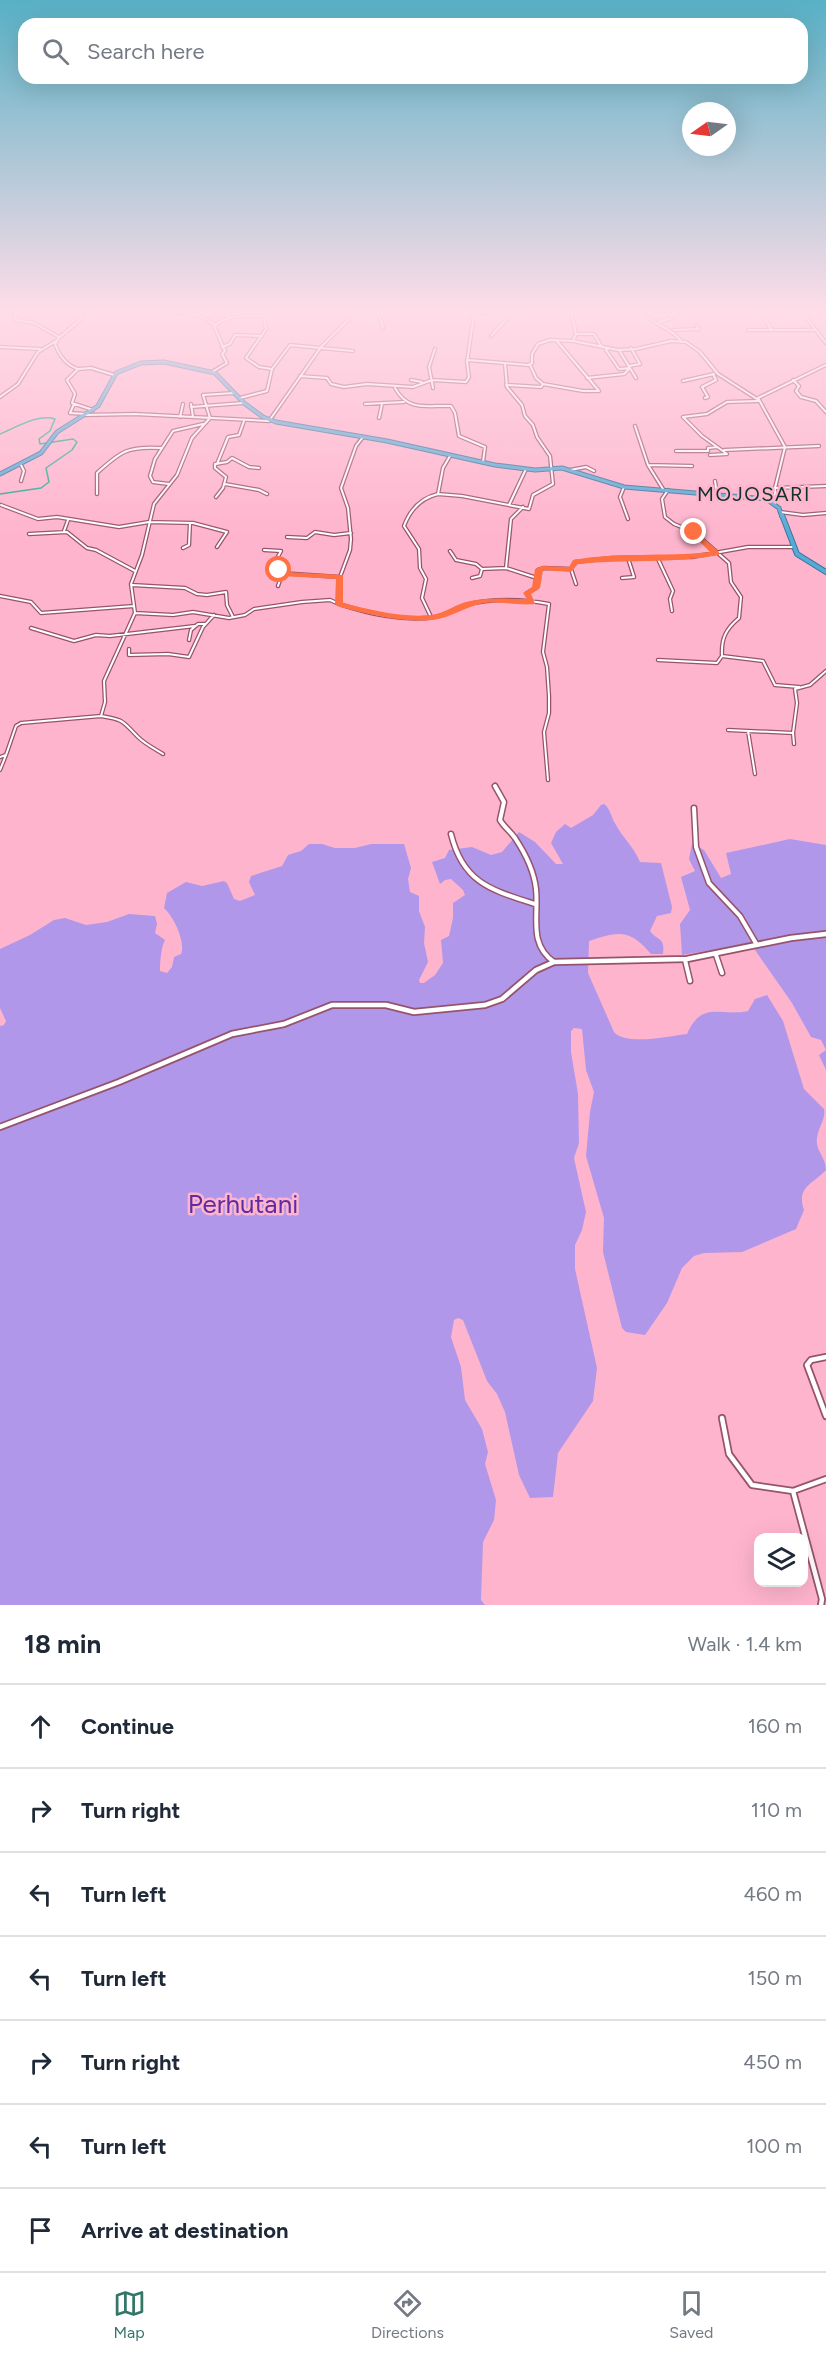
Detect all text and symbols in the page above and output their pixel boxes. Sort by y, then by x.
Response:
search box [18,18,808,84]
icon: search [39,35,72,68]
text: Search here [87,38,205,65]
north arrow [682,102,736,156]
district label: MOJOSARI [697,482,811,506]
route end [680,518,706,544]
route start [265,556,291,582]
park label: Perhutani [188,1188,298,1220]
map controls [754,1533,808,1587]
button: layers [754,1533,808,1587]
text: 18 min [24,1628,101,1660]
text: Walk · 1.4 km [688,1632,802,1656]
icon: ahead [24,1710,57,1743]
text: Continue [81,1713,174,1740]
text: 160 m [748,1714,802,1738]
icon: right [24,1794,57,1827]
text: Turn right [81,1797,180,1824]
text: 110 m [751,1798,802,1822]
icon: left [24,1878,57,1911]
text: Turn left [81,1881,167,1908]
text: 460 m [743,1882,802,1906]
icon: left [24,1962,57,1995]
text: Turn left [81,1965,167,1992]
text: 150 m [747,1966,802,1990]
icon: right [24,2046,57,2079]
text: Turn right [81,2049,180,2076]
text: 450 m [743,2050,802,2074]
icon: left [24,2130,57,2163]
text: Turn left [81,2133,167,2160]
text: 100 m [746,2134,802,2158]
icon: arrive [24,2214,57,2247]
text: Arrive at destination [81,2217,289,2244]
tab: Map [113,2287,146,2342]
tab: Directions [371,2287,444,2342]
tab: Saved [669,2287,713,2342]

